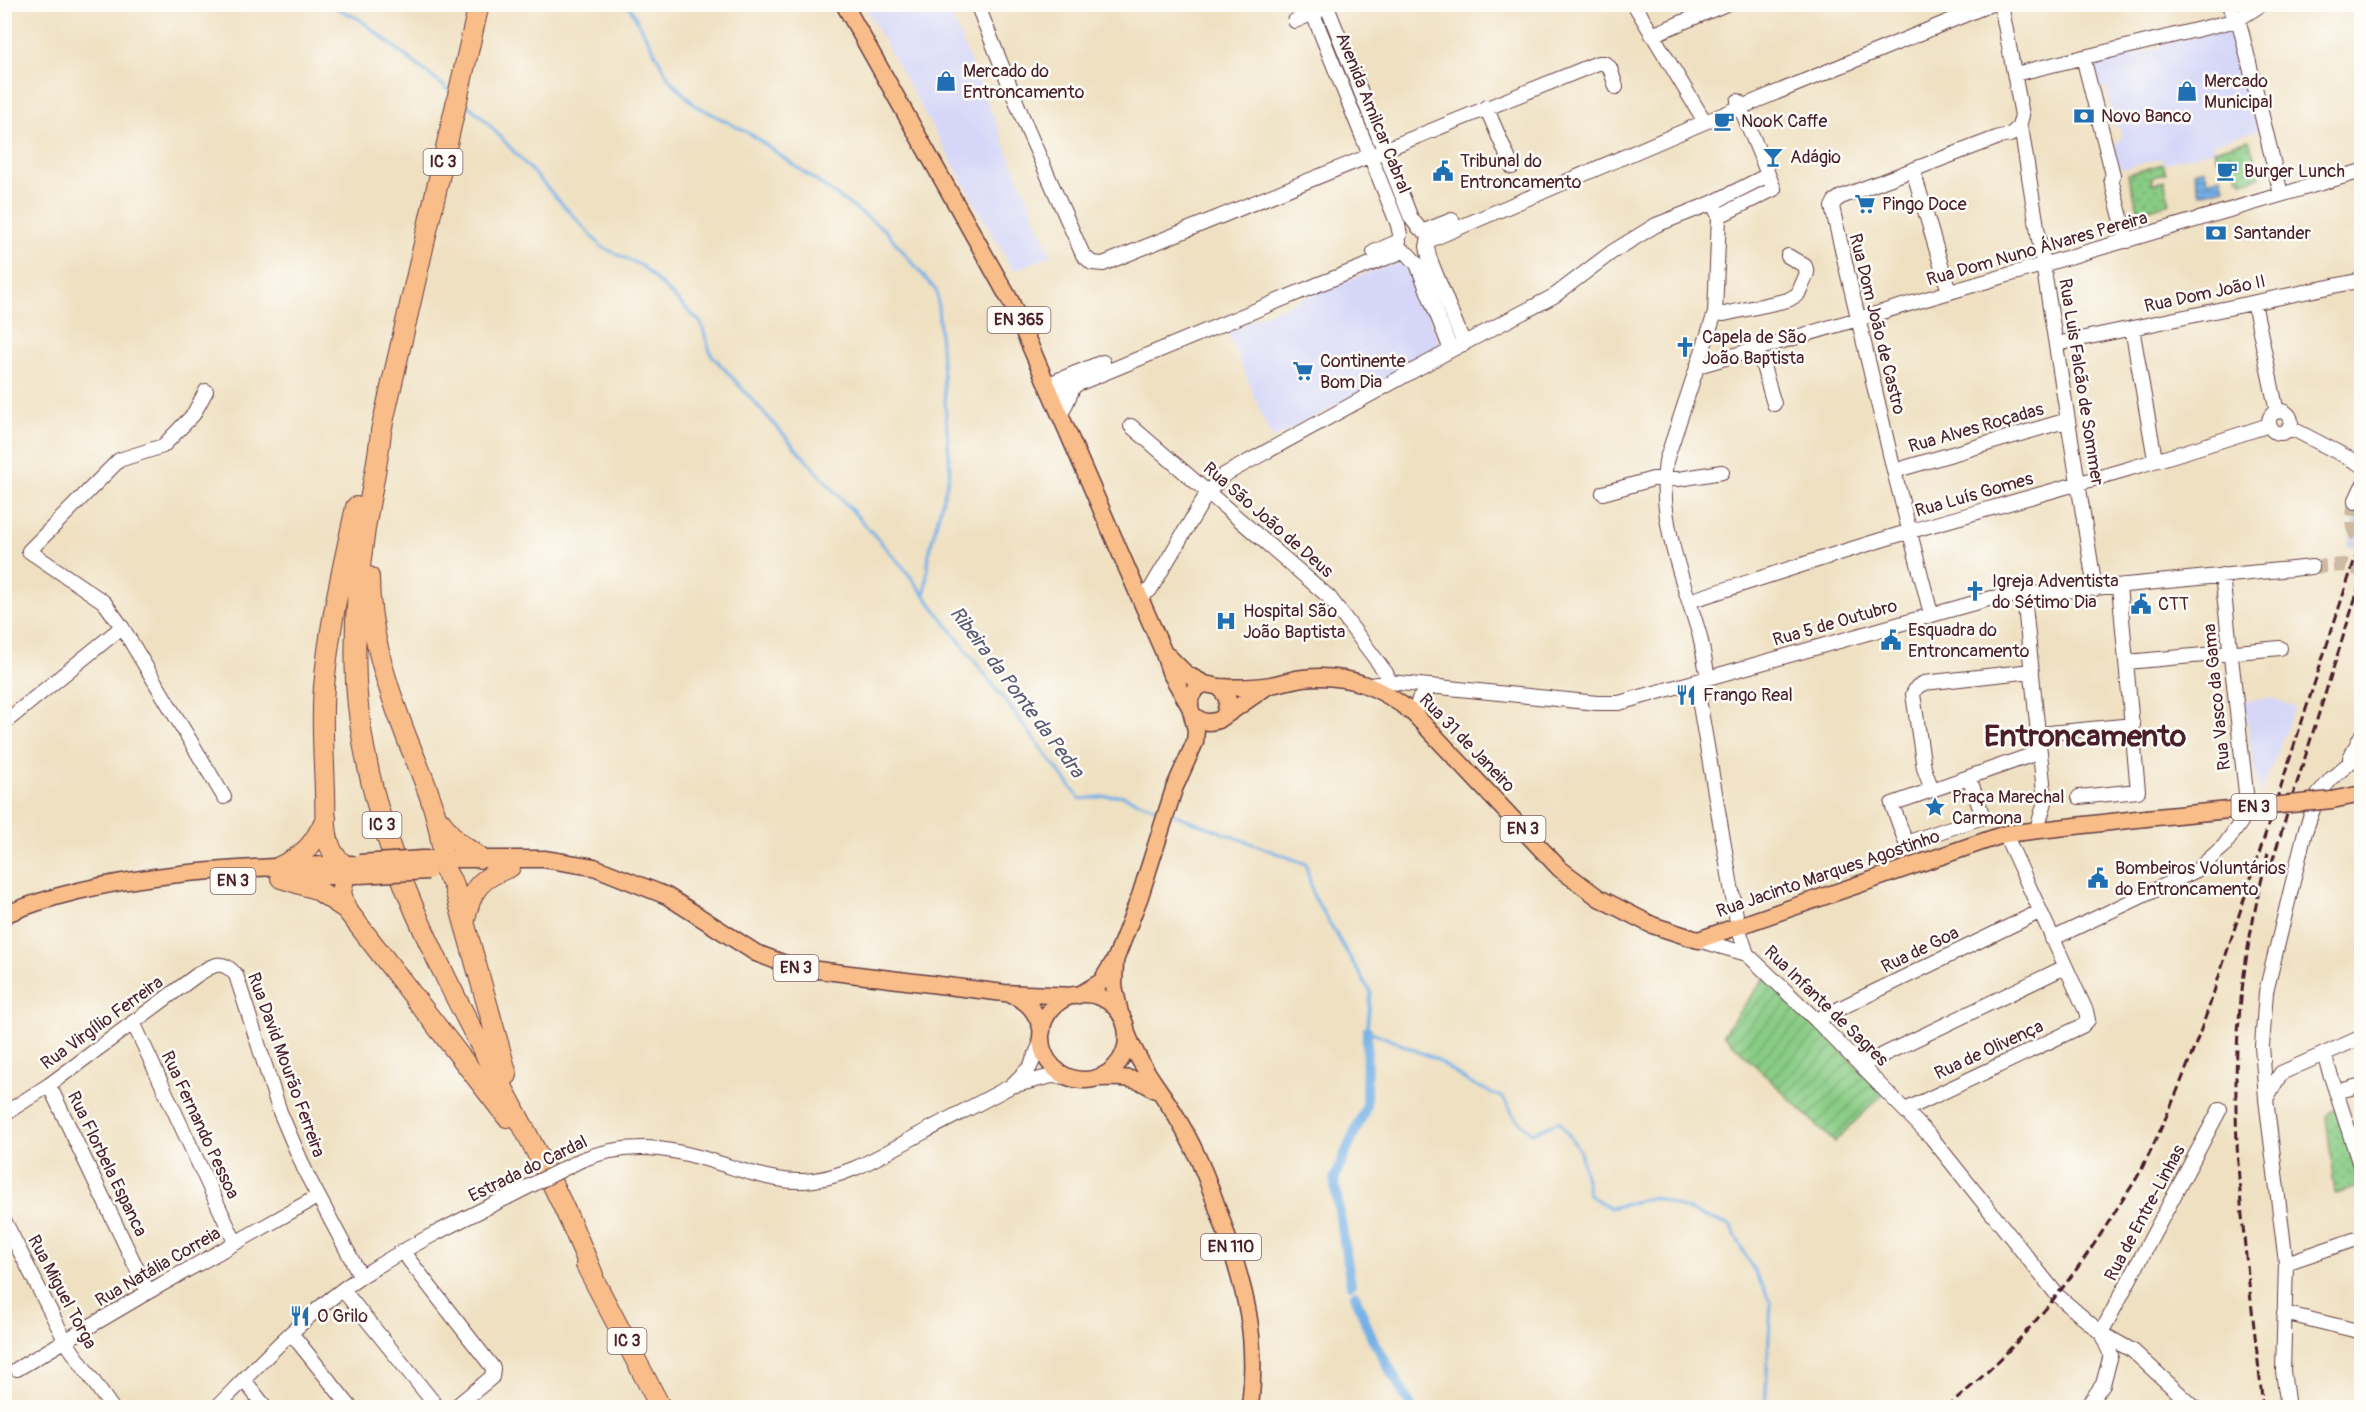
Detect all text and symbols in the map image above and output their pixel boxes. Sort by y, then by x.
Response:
street label: Avenida Amilcar Cabral [1330,29,1416,197]
place label: Mercado do Entroncamento [963,60,1085,104]
shop icon: Mercado do Entroncamento [934,69,958,93]
place label: Mercado Municipal [2204,70,2273,114]
shop icon: Mercado Municipal [2175,79,2199,103]
bank icon: Novo Banco [2072,104,2096,128]
place label: Novo Banco [2101,105,2192,128]
cafe icon: NooK Caffe [1712,109,1736,133]
place label: NooK Caffe [1741,110,1828,133]
bar icon: Adágio [1761,145,1785,169]
place label: Adágio [1790,146,1841,169]
road number: IC 3 [424,149,462,175]
place label: Tribunal do Entroncamento [1460,150,1582,194]
public building icon: Tribunal do Entroncamento [1431,159,1455,183]
cafe icon: Burger Lunch [2215,159,2239,183]
place label: Burger Lunch [2244,160,2345,183]
supermarket icon: Pingo Doce [1853,192,1877,216]
place label: Pingo Doce [1882,193,1967,216]
street label: Rua Dom Nuno Álvares Pereira [1924,206,2150,292]
bank icon: Santander [2204,221,2228,245]
place label: Santander [2233,222,2311,245]
street label: Rua Dom João de Castro [1843,231,1911,417]
street label: Rua Dom João II [2142,270,2268,318]
street label: Rua Luis Falcão de Sommer [2053,277,2109,488]
road number: EN 365 [988,307,1050,333]
place label: Capela de São João Baptista [1702,326,1807,370]
church icon: Capela de São João Baptista [1673,335,1697,359]
place label: Continente Bom Dia [1320,350,1406,394]
supermarket icon: Continente Bom Dia [1291,359,1315,383]
street label: Rua Alves Roçadas [1906,398,2046,458]
street label: Rua São João de Deus [1198,457,1338,583]
street label: Rua Luís Gomes [1912,467,2036,523]
place label: Igreja Adventista do Sétimo Dia [1992,570,2119,614]
church icon: Igreja Adventista do Sétimo Dia [1963,579,1987,603]
public building icon: CTT [2129,592,2153,616]
place label: CTT [2158,593,2189,616]
street label: Rua 5 de Outubro [1770,594,1900,652]
place label: Hospital São João Baptista [1243,600,1345,644]
water label: Ribeira da Ponte da Pedra [944,601,1091,784]
hospital icon: Hospital São João Baptista [1214,609,1238,633]
place label: Esquadra do Entroncamento [1908,619,2030,663]
street label: Rua Vasco da Gama [2198,622,2236,772]
public building icon: Esquadra do Entroncamento [1879,628,1903,652]
restaurant icon: Frango Real [1674,683,1698,707]
place label: Frango Real [1703,684,1793,707]
street label: Rua 31 de Janeiro [1414,689,1520,798]
district label: Entroncamento [1984,718,2186,755]
place label: Praça Marechal Carmona [1952,786,2064,830]
road number: EN 3 [2232,794,2276,820]
place icon: Praça Marechal Carmona [1923,795,1947,819]
road number: IC 3 [362,812,401,838]
road number: EN 3 [1500,816,1546,842]
street label: Rua Jacinto Marques Agostinho [1713,825,1943,923]
place label: Bombeiros Voluntários do Entroncamento [2115,857,2286,901]
public building icon: Bombeiros Voluntários do Entroncamento [2086,866,2110,890]
road number: EN 3 [210,868,256,894]
street label: Rua de Goa [1877,921,1963,979]
street label: Rua Infante de Sagres [1759,941,1893,1071]
road number: EN 3 [774,955,818,981]
street label: Rua David Mourão Ferreira [242,969,330,1161]
street label: Rua Virgílio Ferreira [36,971,168,1075]
street label: Rua de Olivença [1931,1015,2047,1085]
street label: Rua Fernando Pessoa [156,1047,244,1203]
street label: Rua Florbela Espanca [62,1088,152,1240]
street label: Estrada do Cardal [465,1130,591,1208]
street label: Rua de Entre-Linhas [2099,1141,2191,1285]
street label: Rua Natália Correia [91,1222,225,1312]
street label: Rua Miguel Torga [22,1231,102,1353]
road number: EN 110 [1201,1234,1261,1260]
restaurant icon: O Grilo [288,1304,312,1328]
place label: O Grilo [317,1305,368,1328]
road number: IC 3 [608,1328,646,1354]

